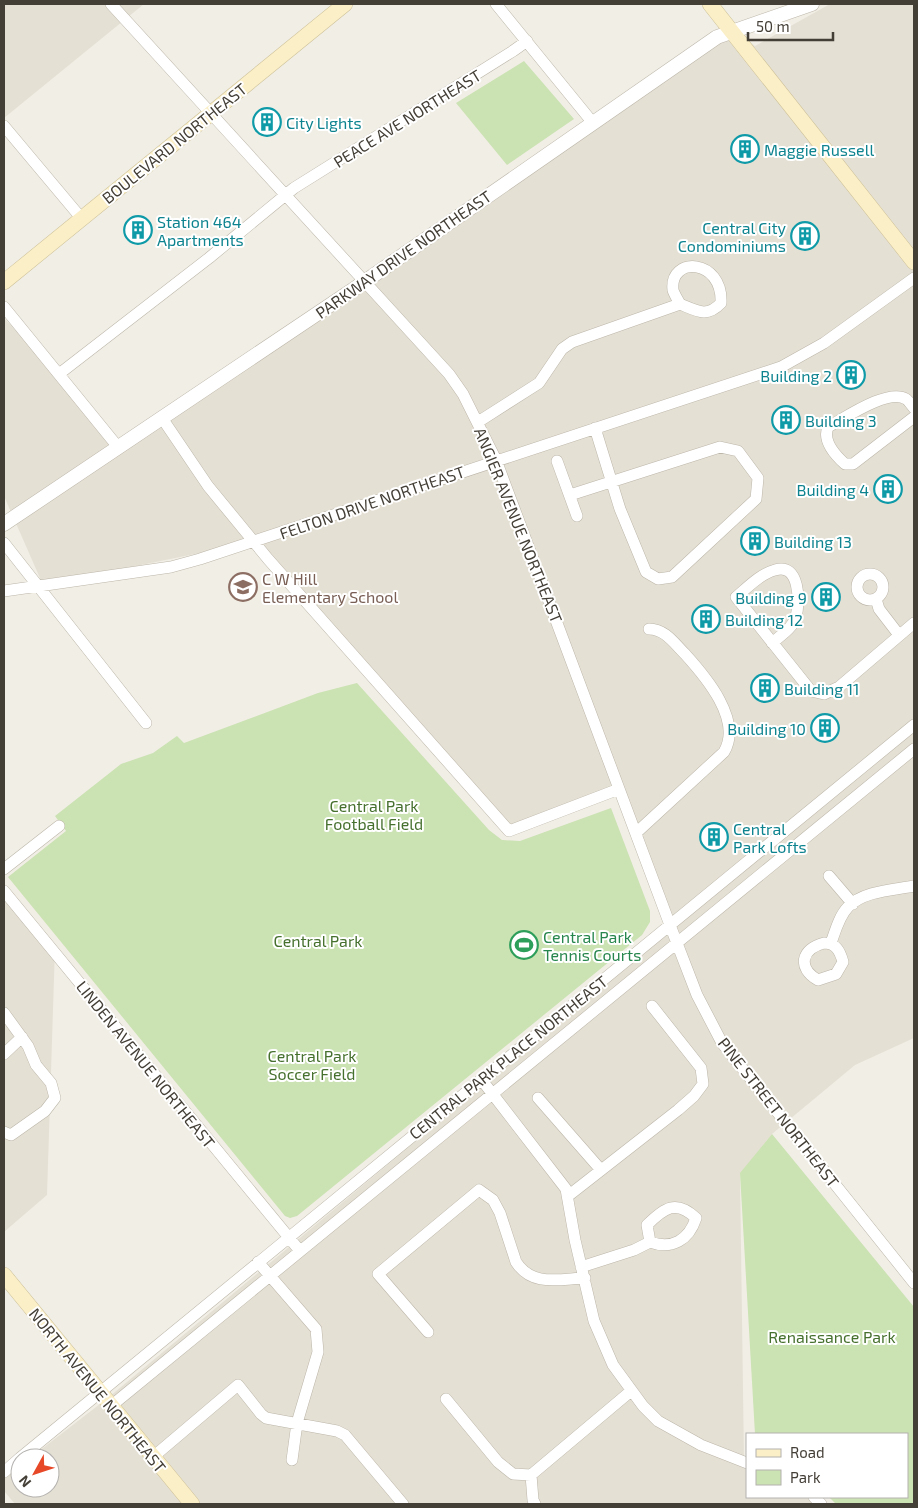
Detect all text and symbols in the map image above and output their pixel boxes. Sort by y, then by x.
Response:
scale bar [748,10,833,42]
text: 50 m [756,17,790,35]
street label: PEACE AVE NORTHEAST [330,65,484,171]
street label: BOULEVARD NORTHEAST [98,79,250,207]
building icon: City Lights [252,107,282,137]
place label: City Lights [286,113,362,132]
building icon: Maggie Russell [730,134,760,164]
place label: Maggie Russell [764,140,874,159]
street label: PARKWAY DRIVE NORTHEAST [311,186,495,322]
place label: Station 464 Apartments [157,212,244,249]
building icon: Station 464 Apartments [123,215,153,245]
place label: Central City Condominiums [678,218,787,255]
building icon: Central City Condominiums [790,221,820,251]
building icon: Building 2 [836,360,866,390]
place label: Building 2 [760,366,832,385]
building icon: Building 3 [771,405,801,435]
place label: Building 3 [805,411,877,430]
street label: ANGIER AVENUE NORTHEAST [471,425,567,625]
street label: FELTON DRIVE NORTHEAST [277,461,467,543]
building icon: Building 4 [873,474,903,504]
place label: Building 4 [796,480,869,499]
building icon: Building 13 [740,526,770,556]
place label: Building 13 [774,532,852,551]
place label: C W Hill Elementary School [262,569,398,606]
school or university icon: C W Hill Elementary School [228,572,258,602]
building icon: Building 9 [811,582,841,612]
place label: Building 9 [735,588,807,607]
building icon: Building 12 [691,604,721,634]
place label: Building 12 [725,610,803,629]
building icon: Building 11 [750,673,780,703]
place label: Building 11 [784,679,859,698]
building icon: Building 10 [810,713,840,743]
place label: Building 10 [727,719,806,738]
park label: Central Park Football Field [325,796,423,833]
place label: Central Park Lofts [733,819,807,856]
building icon: Central Park Lofts [699,822,729,852]
place label: Central Park Tennis Courts [543,927,641,964]
sports icon: Central Park Tennis Courts [509,930,539,960]
park label: Central Park [274,931,362,950]
street label: CENTRAL PARK PLACE NORTHEAST [405,971,611,1143]
street label: LINDEN AVENUE NORTHEAST [73,977,219,1151]
street label: PINE STREET NORTHEAST [715,1033,843,1191]
park label: Central Park Soccer Field [268,1046,356,1083]
street label: NORTH AVENUE NORTHEAST [26,1304,170,1476]
park label: Renaissance Park [768,1327,896,1346]
legend [746,1433,908,1498]
text: Road [790,1443,825,1461]
north arrow [10,1448,60,1498]
text: Park [790,1468,821,1486]
text: N [15,1472,34,1491]

